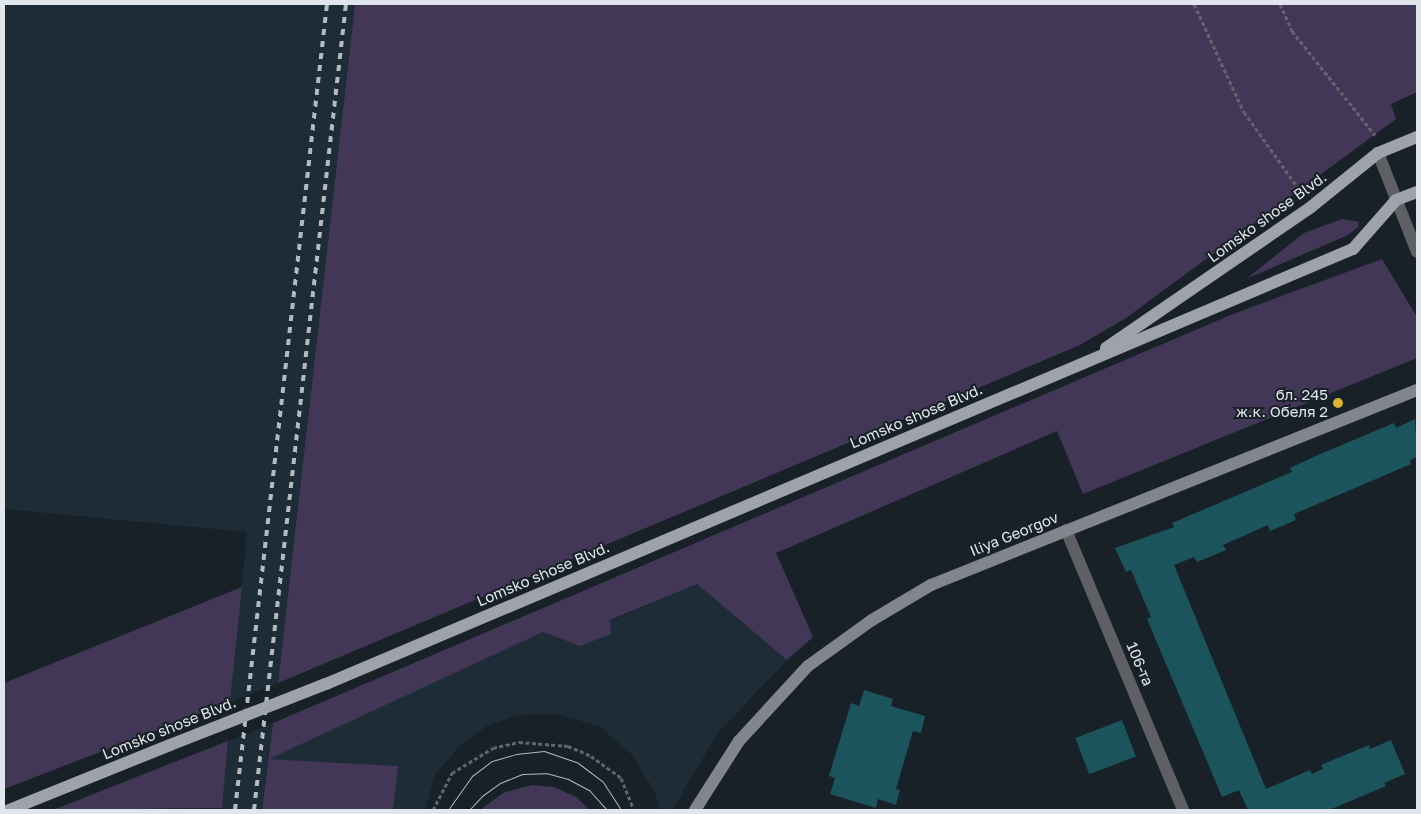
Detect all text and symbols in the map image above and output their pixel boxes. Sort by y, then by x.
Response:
street label: Lomsko shose Blvd. [1204,168,1330,266]
street label: Lomsko shose Blvd. [847,380,985,452]
place label: бл. 245 ж.к. Обеля 2 [1236,385,1328,420]
marker: бл. 245 ж.к. Обеля 2 [1332,397,1344,409]
street label: Iliya Georgov [967,508,1061,560]
street label: Lomsko shose Blvd. [474,538,612,610]
street label: 106-та [1123,639,1157,689]
street label: Lomsko shose Blvd. [100,693,238,763]

